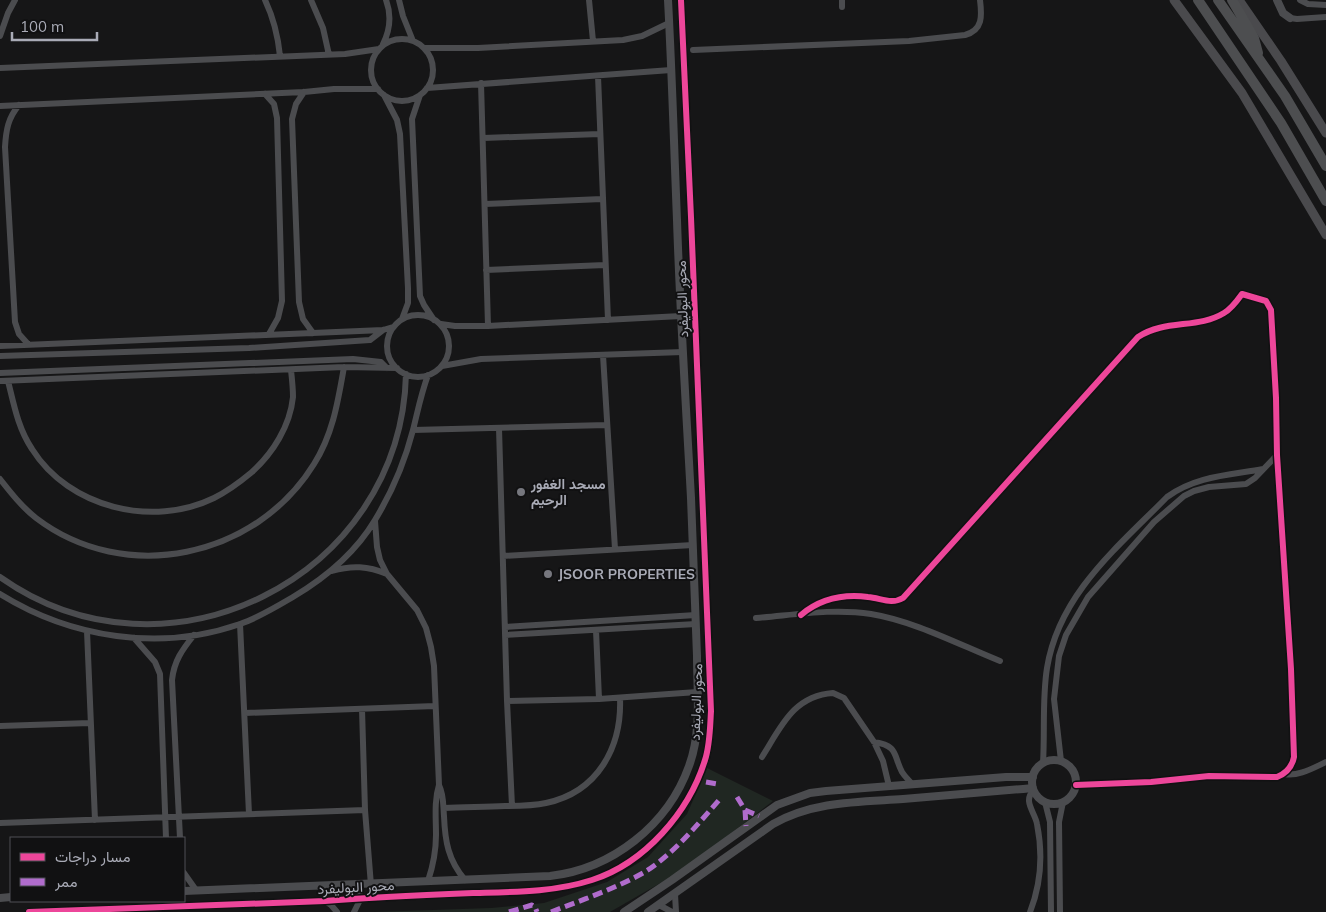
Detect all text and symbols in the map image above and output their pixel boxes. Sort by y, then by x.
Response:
scale bar [12,10,98,42]
text: 100 m [20,17,64,36]
street label: محور البوليفرد [672,260,692,338]
place label: مسجد الغفور الرحيم [530,475,606,509]
marker: مسجد الغفور الرحيم [515,486,527,498]
place label: JSOOR PROPERTIES [558,565,695,583]
marker: JSOOR PROPERTIES [542,568,554,580]
street label: محور البوليفرد [686,663,706,741]
legend [10,837,185,902]
text: مسار دراجات [55,847,131,866]
text: ممر [54,872,77,891]
street label: محور البوليفرد [317,876,395,898]

